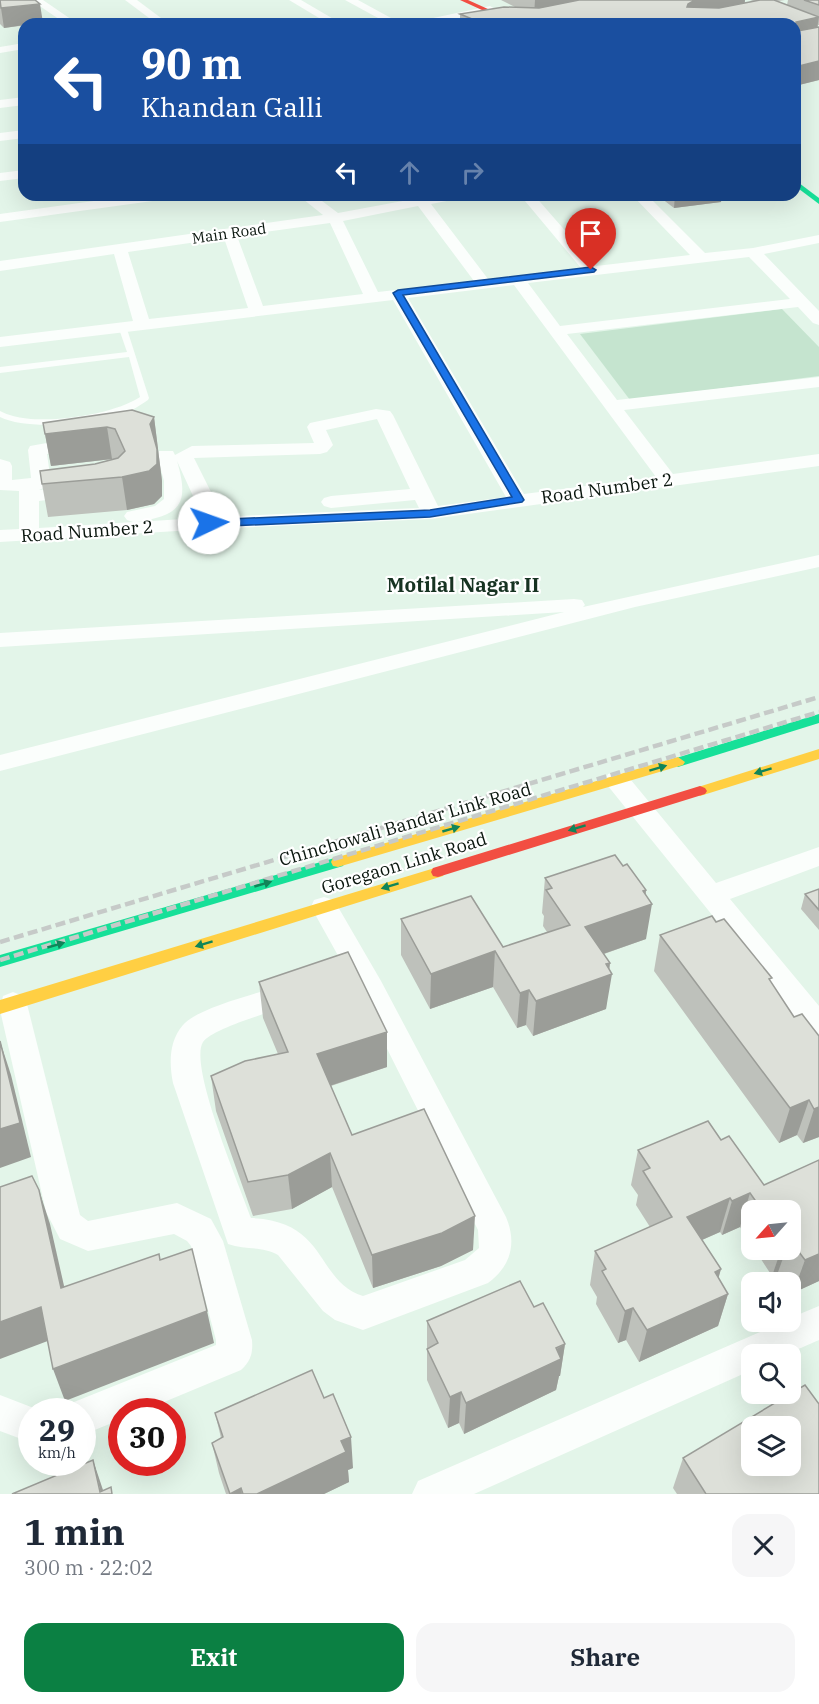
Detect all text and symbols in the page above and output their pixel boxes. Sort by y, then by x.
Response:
text: 90 m [141,36,242,91]
icon: left [42,42,120,120]
text: Khandan Galli [141,89,323,124]
icon: left [330,156,363,189]
icon: ahead [393,156,426,189]
icon: right [456,156,489,189]
pin [565,208,616,270]
icon: arrive [574,217,607,250]
street label: Main Road [191,218,267,248]
street label: Road Number 2 [540,467,674,509]
position arrow [177,491,241,555]
street label: Road Number 2 [20,515,154,547]
district label: Motilal Nagar II [387,571,539,598]
one-way arrow [649,763,667,772]
one-way arrow [754,767,772,776]
street label: Chinchowali Bandar Link Road [276,777,534,871]
one-way arrow [442,824,460,833]
one-way arrow [568,824,586,833]
street label: Goregaon Link Road [319,827,489,899]
one-way arrow [255,879,273,888]
one-way arrow [381,882,399,891]
one-way arrow [47,940,65,949]
one-way arrow [195,940,213,949]
north arrow [741,1200,801,1260]
map controls [741,1200,801,1476]
button: sound [741,1272,801,1332]
button: search [741,1344,801,1404]
speed limit sign: 30 [108,1398,186,1476]
text: 29 [39,1410,75,1449]
button: layers [741,1416,801,1476]
text: km/h [38,1443,76,1462]
text: 1 min [24,1508,125,1555]
button: close [732,1514,795,1577]
text: 300 m · 22:02 [24,1554,153,1581]
button: Exit [24,1623,404,1692]
button: Share [416,1623,795,1692]

